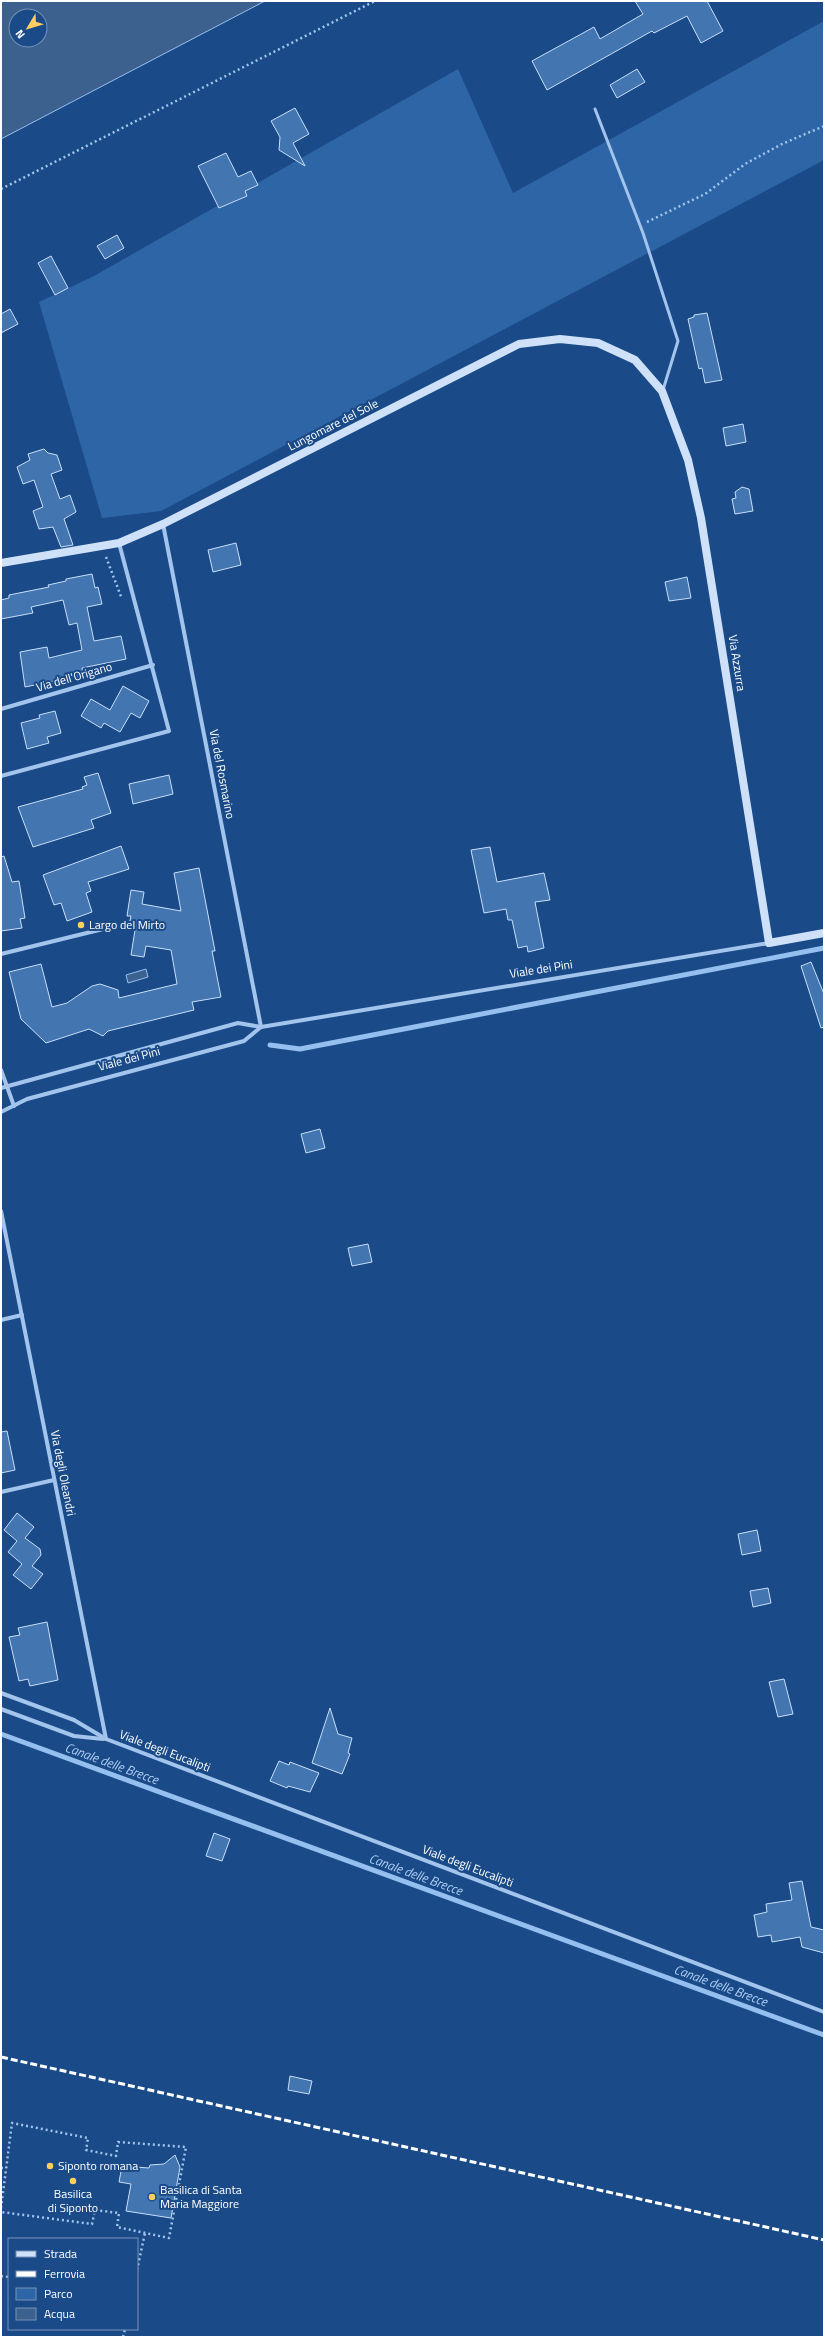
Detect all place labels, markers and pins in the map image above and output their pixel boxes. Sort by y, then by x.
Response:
place label: Largo del Mirto [89,915,165,934]
marker: Largo del Mirto [76,920,86,930]
place label: Siponto romana [58,2156,138,2175]
marker: Siponto romana [45,2161,55,2171]
marker: Basilica di Siponto [68,2176,78,2186]
place label: Basilica di Santa Maria Maggiore [160,2180,242,2213]
place label: Basilica di Siponto [48,2184,98,2217]
marker: Basilica di Santa Maria Maggiore [147,2192,157,2202]

